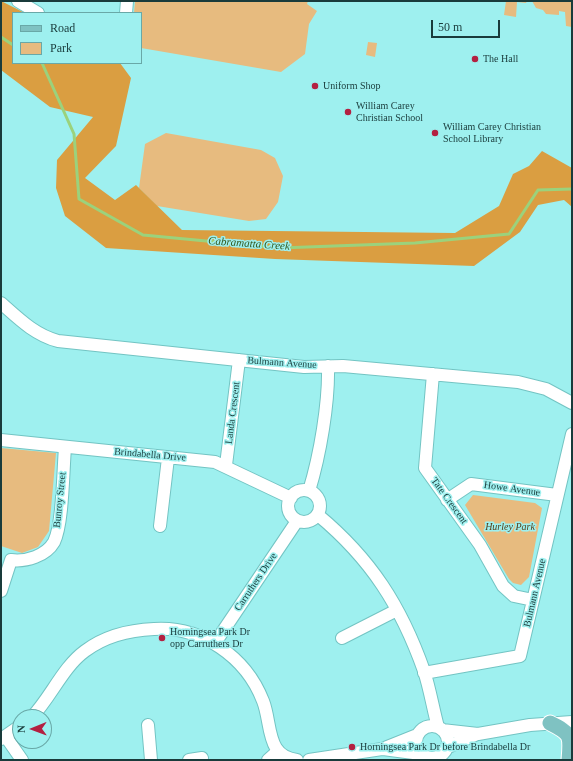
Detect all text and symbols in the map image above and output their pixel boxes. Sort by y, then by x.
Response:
legend [12,12,142,64]
scale bar [433,12,502,38]
text: 50 m [438,20,462,34]
text: Road [50,21,75,35]
text: Park [50,41,72,55]
place label: The Hall [483,53,518,65]
marker: The Hall [470,54,480,64]
place label: Uniform Shop [323,80,380,92]
marker: Uniform Shop [310,81,320,91]
place label: William Carey Christian School [356,100,423,124]
marker: William Carey Christian School [343,107,353,117]
place label: William Carey Christian School Library [443,121,541,144]
marker: William Carey Christian School Library [430,128,440,138]
water label: Cabramatta Creek [208,235,290,253]
street label: Bulmann Avenue [247,355,317,371]
street label: Landa Crescent [223,381,243,445]
street label: Brindabella Drive [114,446,186,464]
street label: Bunroy Street [51,472,69,528]
street label: Tate Crescent [428,475,470,527]
street label: Howe Avenue [483,479,541,499]
park label: Hurley Park [485,521,535,533]
street label: Carruthers Drive [232,551,280,613]
street label: Bulmann Avenue [521,558,549,628]
place label: Horningsea Park Dr opp Carruthers Dr [170,626,250,650]
marker: Horningsea Park Dr opp Carruthers Dr [157,633,167,643]
north arrow [12,709,52,749]
text: N [15,725,27,733]
place label: Horningsea Park Dr before Brindabella Dr [360,741,530,753]
marker: Horningsea Park Dr before Brindabella Dr [347,742,357,752]

